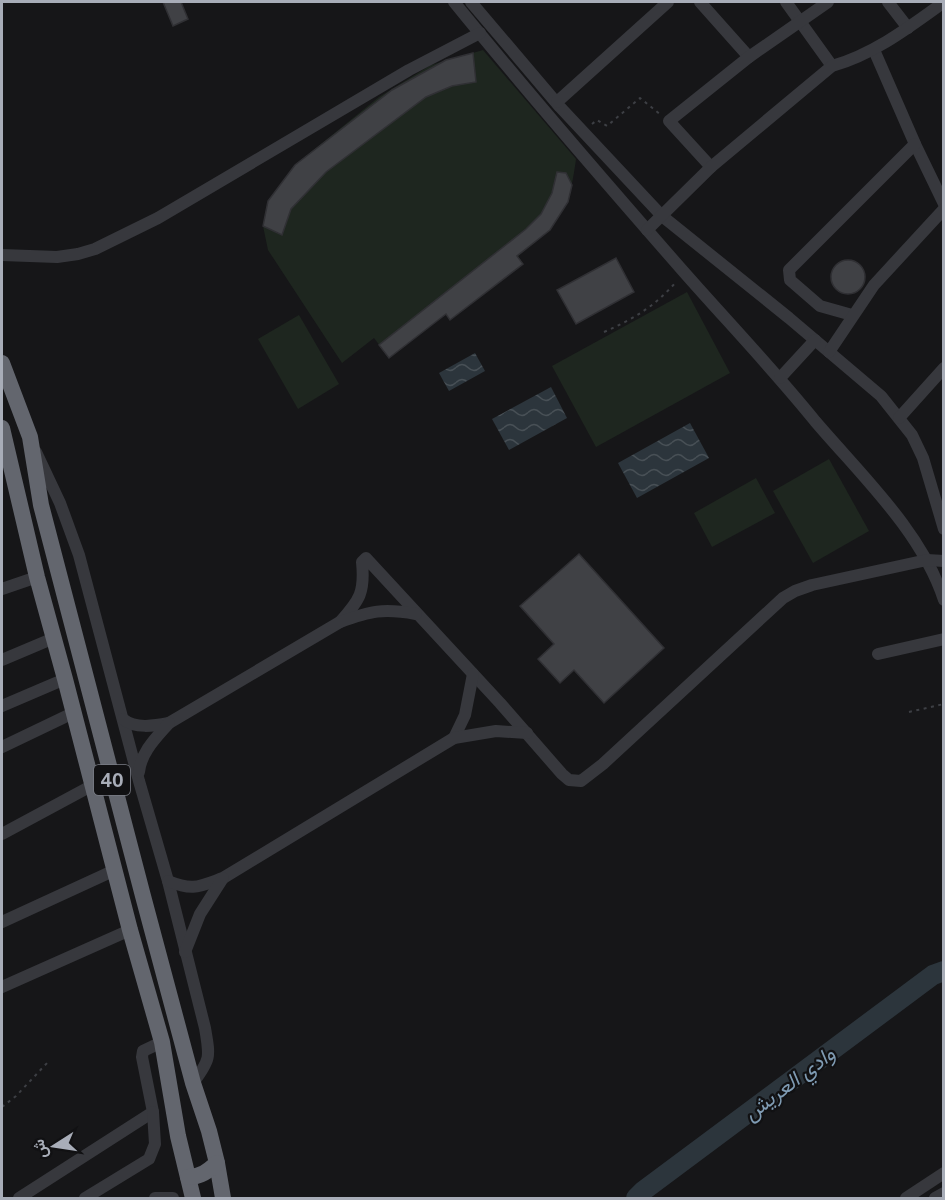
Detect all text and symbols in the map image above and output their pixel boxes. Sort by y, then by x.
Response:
road number: 40 [94,765,130,795]
water label: وادي العريش [738,1040,843,1129]
north arrow [24,1116,84,1176]
text: ش [29,1138,51,1160]

